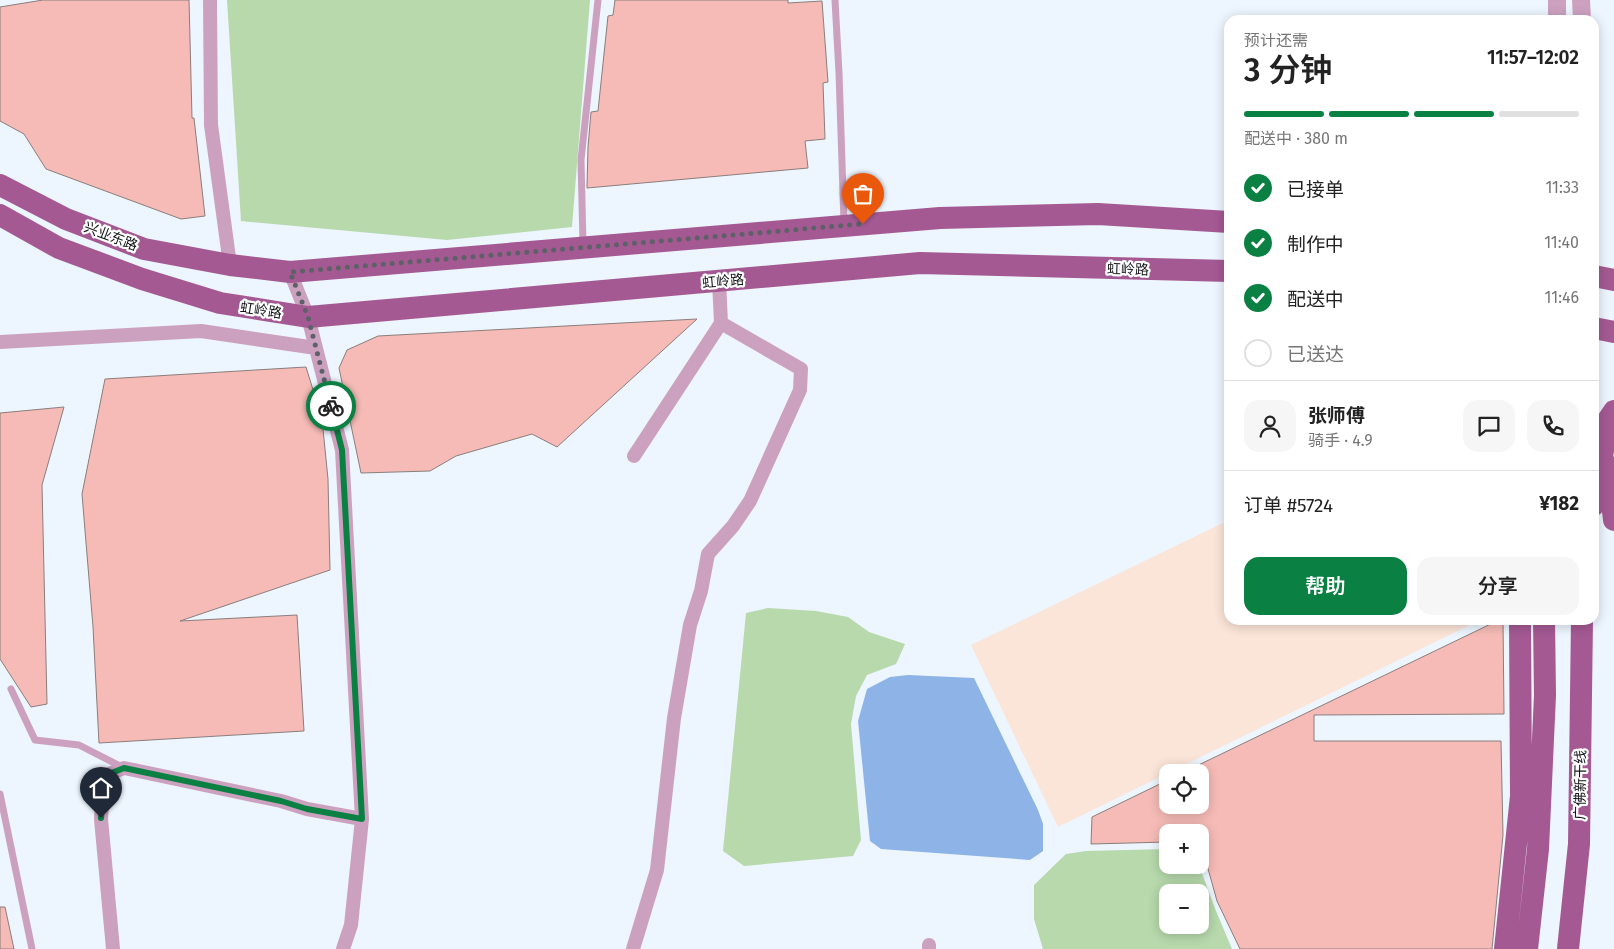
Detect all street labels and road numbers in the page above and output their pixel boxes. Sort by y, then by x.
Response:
street label: 兴业东路 [82,218,140,254]
street label: 虹岭路 [1107,260,1149,279]
street label: 虹岭路 [701,271,745,292]
street label: 虹岭路 [239,299,283,322]
street label: 广佛新干线 [1571,750,1590,820]

